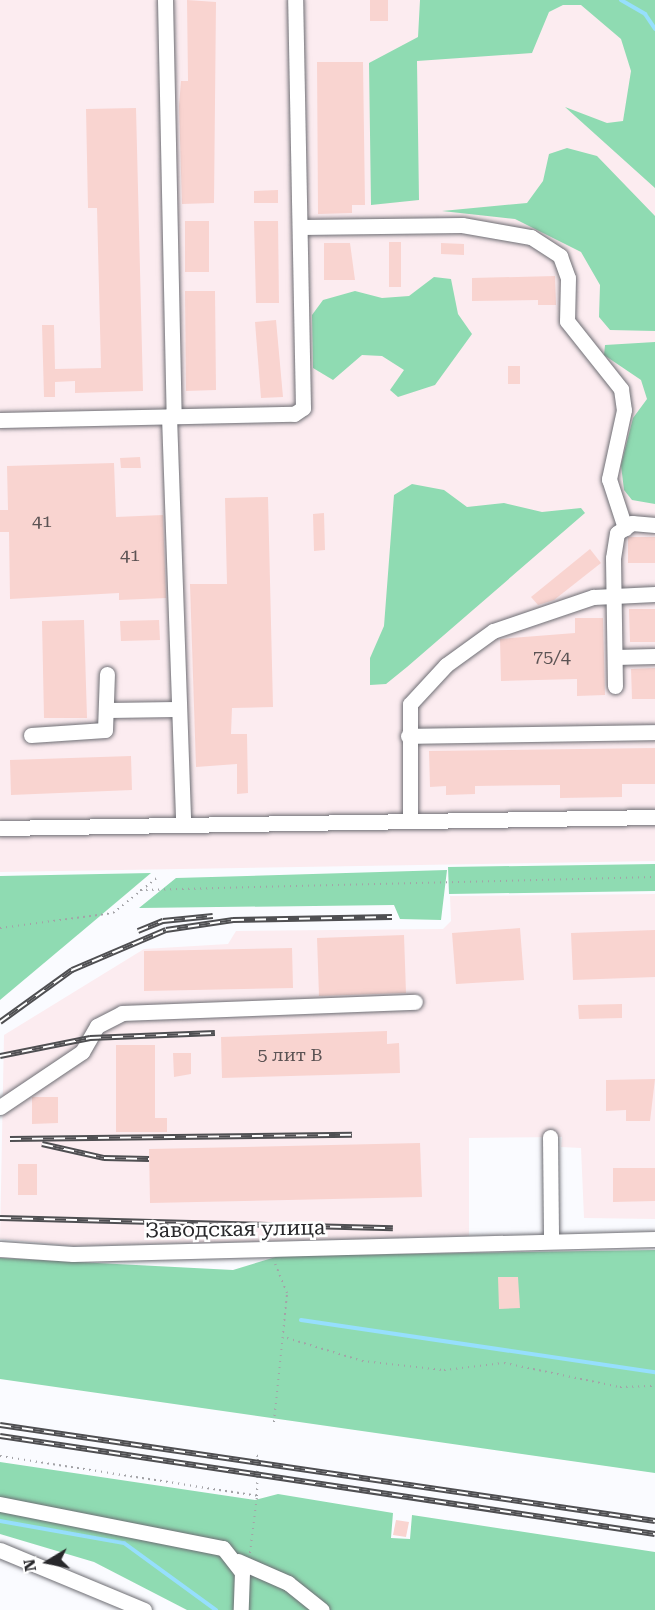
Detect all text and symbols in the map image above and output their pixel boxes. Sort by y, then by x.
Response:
house number: 41 [32,510,52,532]
house number: 41 [120,544,140,566]
house number: 75/4 [533,646,571,668]
house number: 5 лит В [257,1044,323,1066]
street label: Заводская улица [145,1215,325,1243]
north arrow [18,1532,78,1592]
text: N [19,1558,40,1573]

